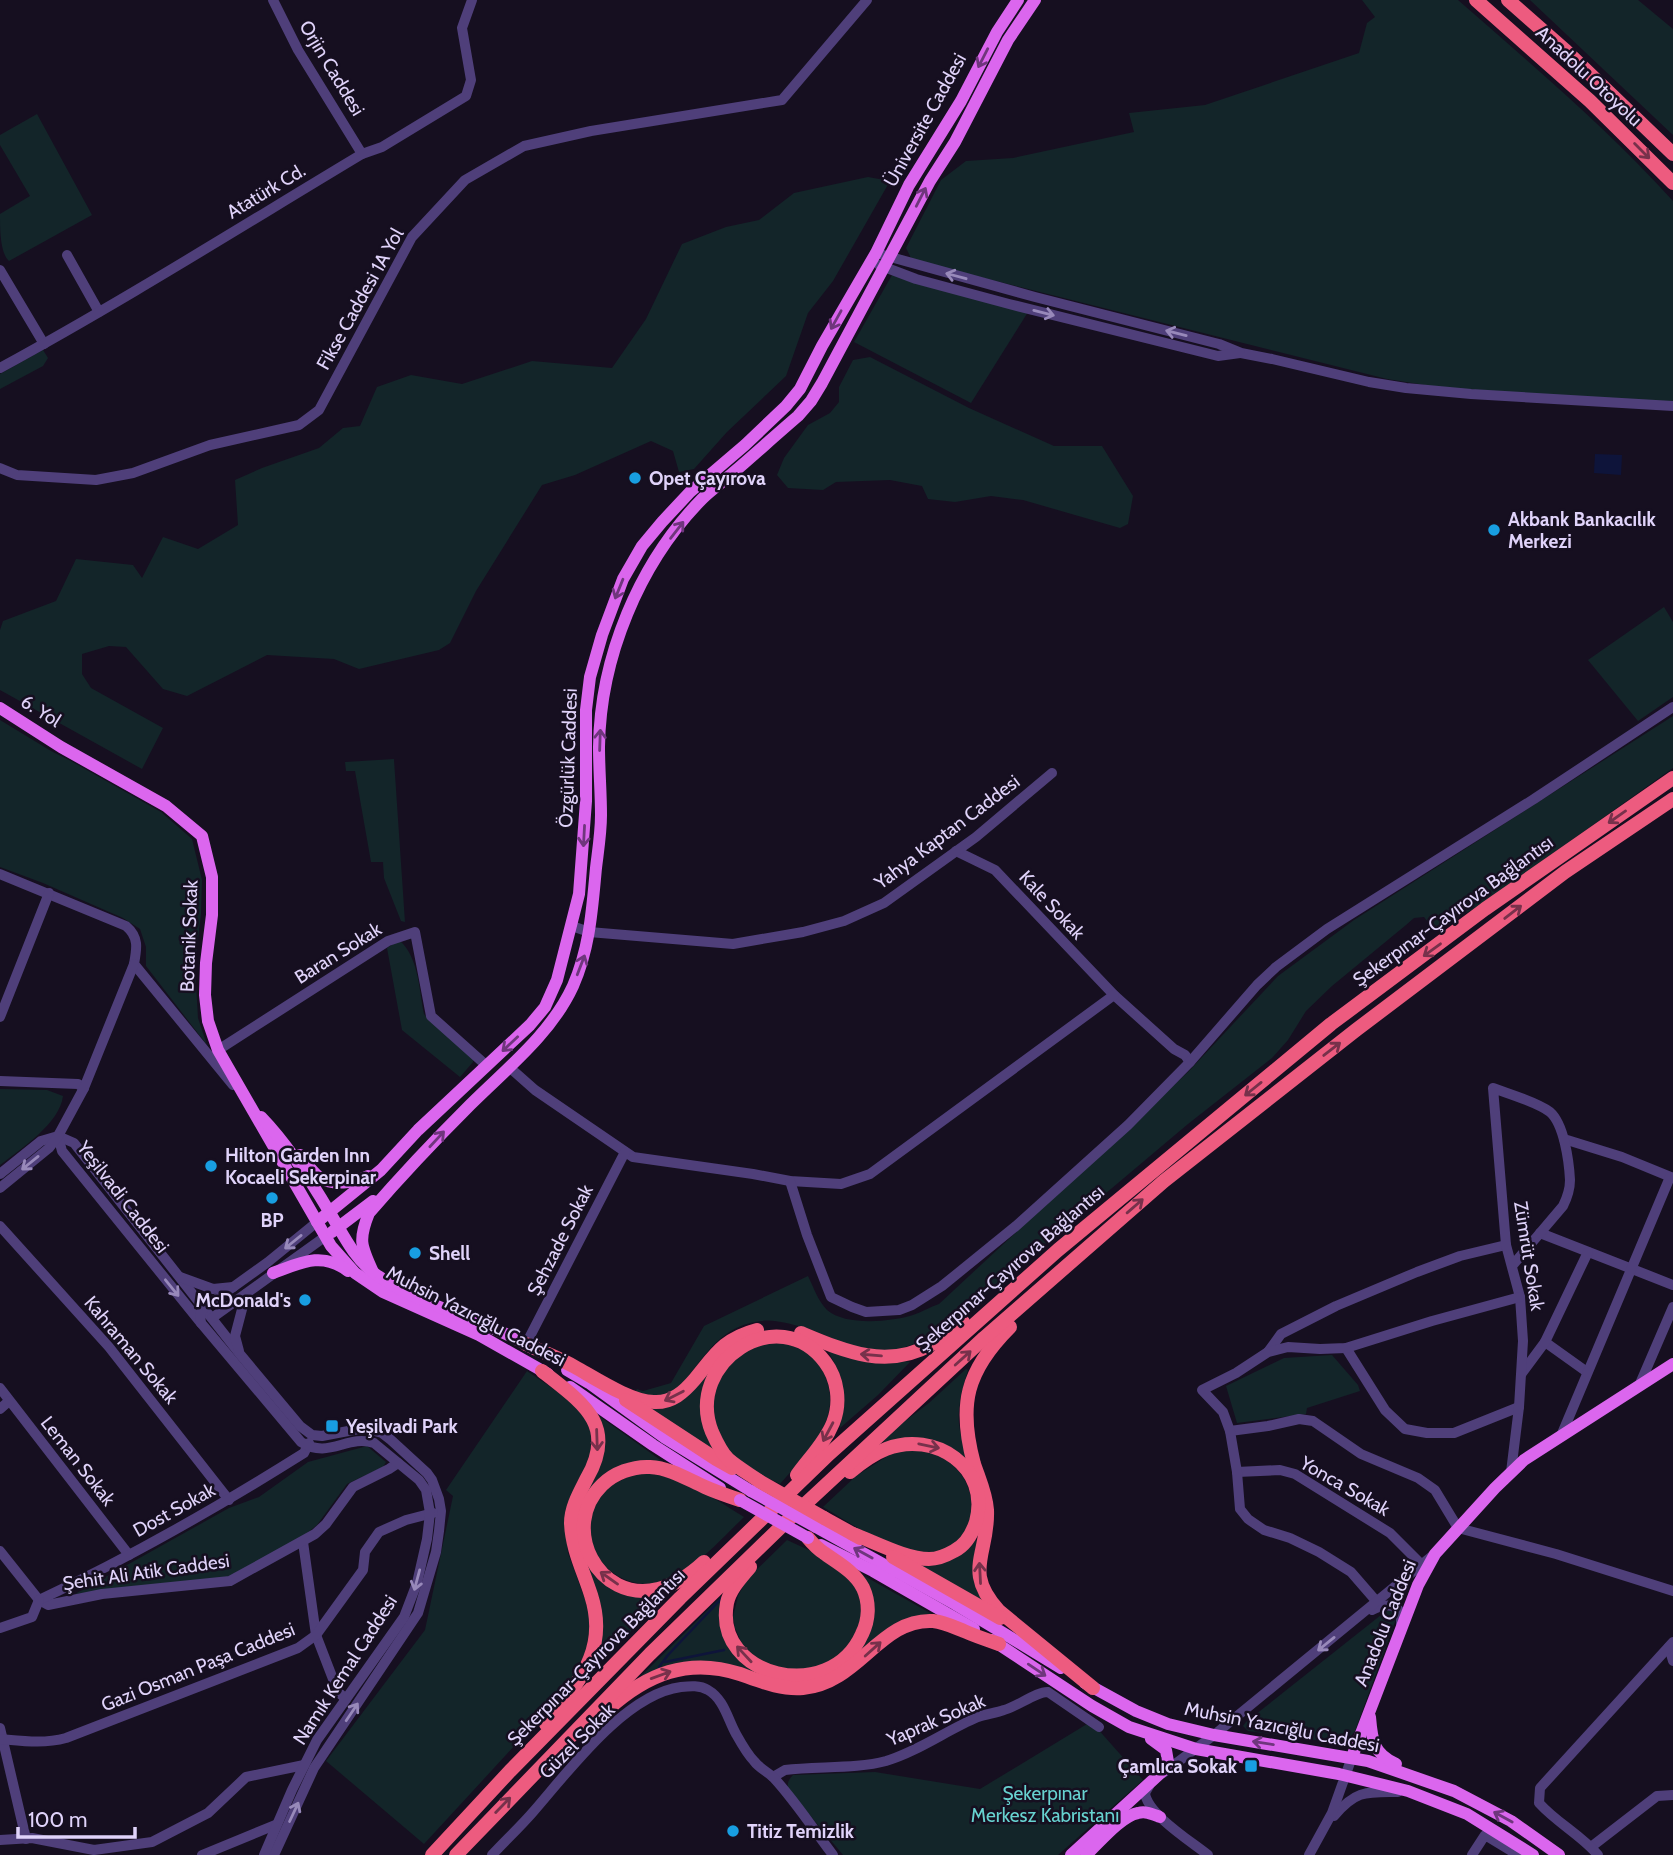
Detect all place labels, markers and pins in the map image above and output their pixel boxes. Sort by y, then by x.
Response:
place label: Opet Çayırova [649,467,766,490]
marker: Opet Çayırova [627,470,643,486]
place label: Akbank Bankacılık Merkezi [1508,508,1657,553]
marker: Akbank Bankacılık Merkezi [1486,522,1502,538]
place label: Hilton Garden Inn Kocaeli Sekerpinar [225,1144,377,1189]
marker: Hilton Garden Inn Kocaeli Sekerpinar [203,1158,219,1174]
marker: BP [264,1190,280,1206]
place label: BP [260,1209,284,1232]
place label: Shell [429,1242,470,1265]
marker: Shell [407,1245,423,1261]
place label: McDonald's [196,1289,291,1312]
marker: McDonald's [297,1292,313,1308]
place label: Yeşilvadi Park [345,1415,458,1438]
marker: Yeşilvadi Park [324,1418,340,1434]
place label: Çamlıca Sokak [1118,1755,1238,1778]
marker: Çamlıca Sokak [1243,1758,1259,1774]
place label: Titiz Temizlik [747,1820,855,1843]
marker: Titiz Temizlik [725,1823,741,1839]

